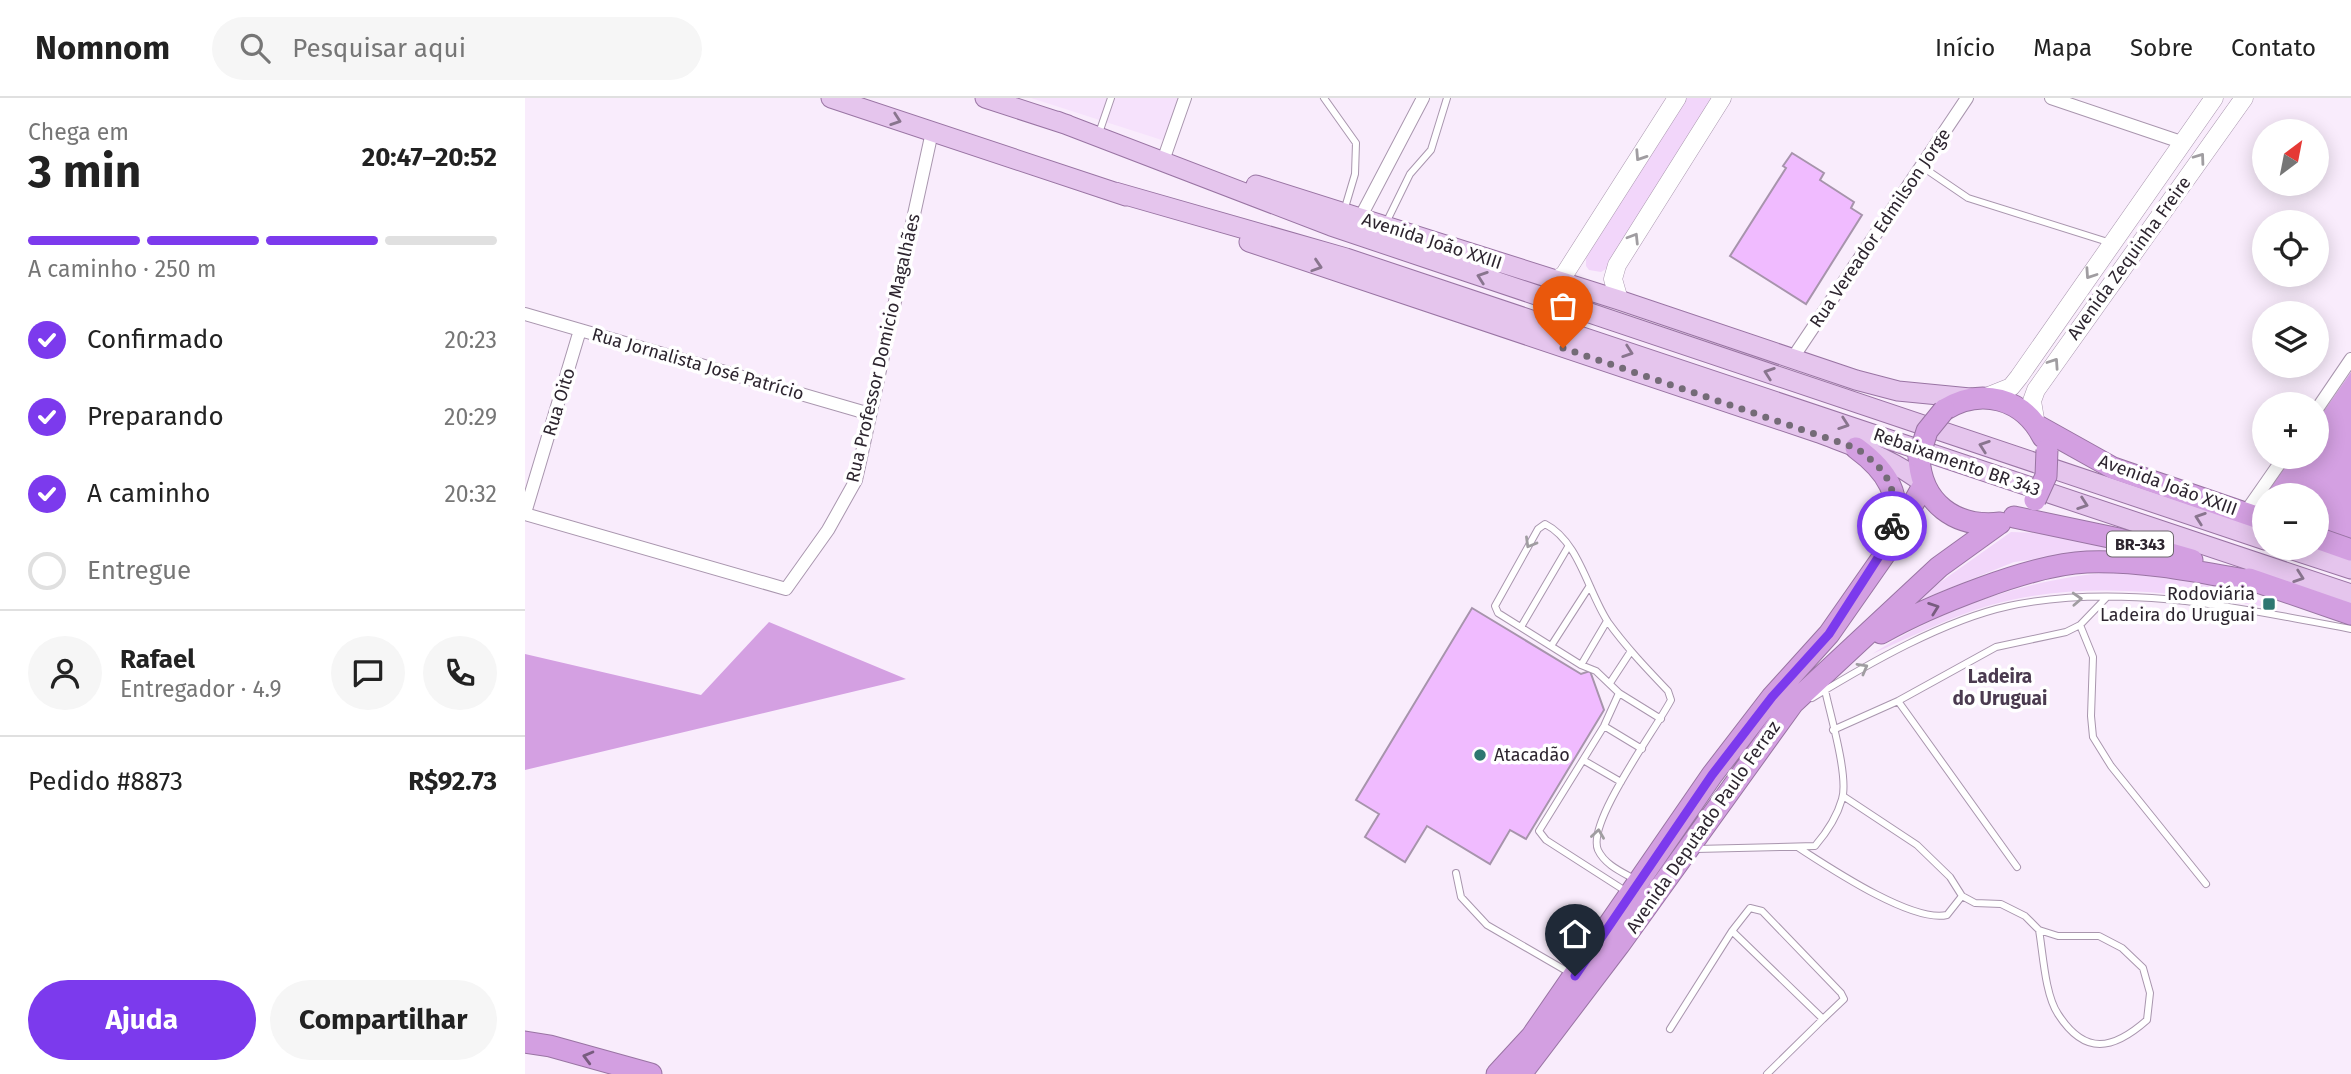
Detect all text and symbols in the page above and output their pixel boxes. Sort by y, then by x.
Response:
search box [212,17,702,80]
text: Nomnom [35,28,170,68]
icon: search [236,29,274,67]
text: Pesquisar aqui [292,33,466,64]
text: Início [1935,34,1995,62]
text: Mapa [2033,34,2092,62]
text: Sobre [2130,34,2193,62]
text: Contato [2231,34,2316,62]
one-way arrow [889,112,901,126]
text: Chega em [28,118,129,146]
north arrow [2252,119,2329,196]
map controls [2252,119,2329,560]
street label: Rua Vereador Edmilson Jorge [1805,124,1955,332]
text: 20:47–20:52 [362,142,497,173]
text: 3 min [28,144,141,199]
one-way arrow [1636,148,1649,161]
one-way arrow [2192,153,2205,166]
street label: Avenida Zequinha Freire [2062,172,2196,344]
street label: Avenida João XXIII [1359,208,1505,274]
button: locate [2252,210,2329,287]
street label: Rua Professor Domicio Magalhães [841,211,925,485]
one-way arrow [1625,233,1638,246]
text: A caminho · 250 m [28,255,216,283]
one-way arrow [1310,258,1322,272]
one-way arrow [2086,266,2099,279]
one-way arrow [1477,271,1489,285]
pin [1533,276,1593,348]
icon: bag [1544,287,1582,325]
button: layers [2252,301,2329,378]
icon: check [28,321,66,359]
street label: Rua Jornalista José Patrício [589,323,807,405]
text: Confirmado [87,324,224,355]
text: 20:23 [445,326,497,354]
one-way arrow [1622,344,1634,358]
one-way arrow [2046,358,2058,371]
street label: Rua Oito [538,365,580,439]
one-way arrow [1763,367,1775,382]
button: + [2252,392,2329,469]
icon: check [28,398,66,436]
text: Preparando [87,401,224,432]
text: 20:29 [444,403,497,431]
one-way arrow [1838,416,1850,430]
street label: Rebaixamento BR 343 [1871,423,2043,501]
one-way arrow [1979,440,1991,454]
street label: Avenida João XXIII [2096,450,2240,520]
icon: check [28,475,66,513]
text: A caminho [87,478,210,509]
text: 20:32 [444,480,497,508]
button: − [2252,483,2329,560]
courier [1857,491,1927,561]
one-way arrow [2077,496,2089,510]
icon: bike [1873,507,1911,545]
one-way arrow [2194,512,2206,527]
road number: BR-343 [2107,532,2173,556]
one-way arrow [1525,536,1538,548]
text: Entregue [87,555,191,586]
one-way arrow [2293,568,2305,583]
place label: Rodoviária Ladeira do Uruguai [2100,583,2255,626]
one-way arrow [2072,592,2083,607]
marker: Rodoviária Ladeira do Uruguai [2261,596,2277,612]
one-way arrow [1928,602,1940,616]
button: person [28,636,102,710]
button: chat [331,636,405,710]
button: phone [423,636,497,710]
text: Rafael [120,644,195,675]
one-way arrow [1856,663,1869,676]
district label: Ladeira do Uruguai [1953,665,2047,710]
text: Entregador · 4.9 [120,675,282,703]
street label: Avenida Deputado Paulo Ferraz [1621,717,1785,937]
place label: Atacadão [1494,744,1570,766]
marker: Atacadão [1472,747,1488,763]
text: Pedido #8873 [28,766,183,797]
text: R$92.73 [408,766,497,797]
one-way arrow [1591,828,1606,840]
pin [1545,904,1605,976]
icon: home [1556,915,1594,953]
button: Ajuda [28,980,256,1060]
button: Compartilhar [270,980,497,1060]
one-way arrow [582,1051,594,1065]

